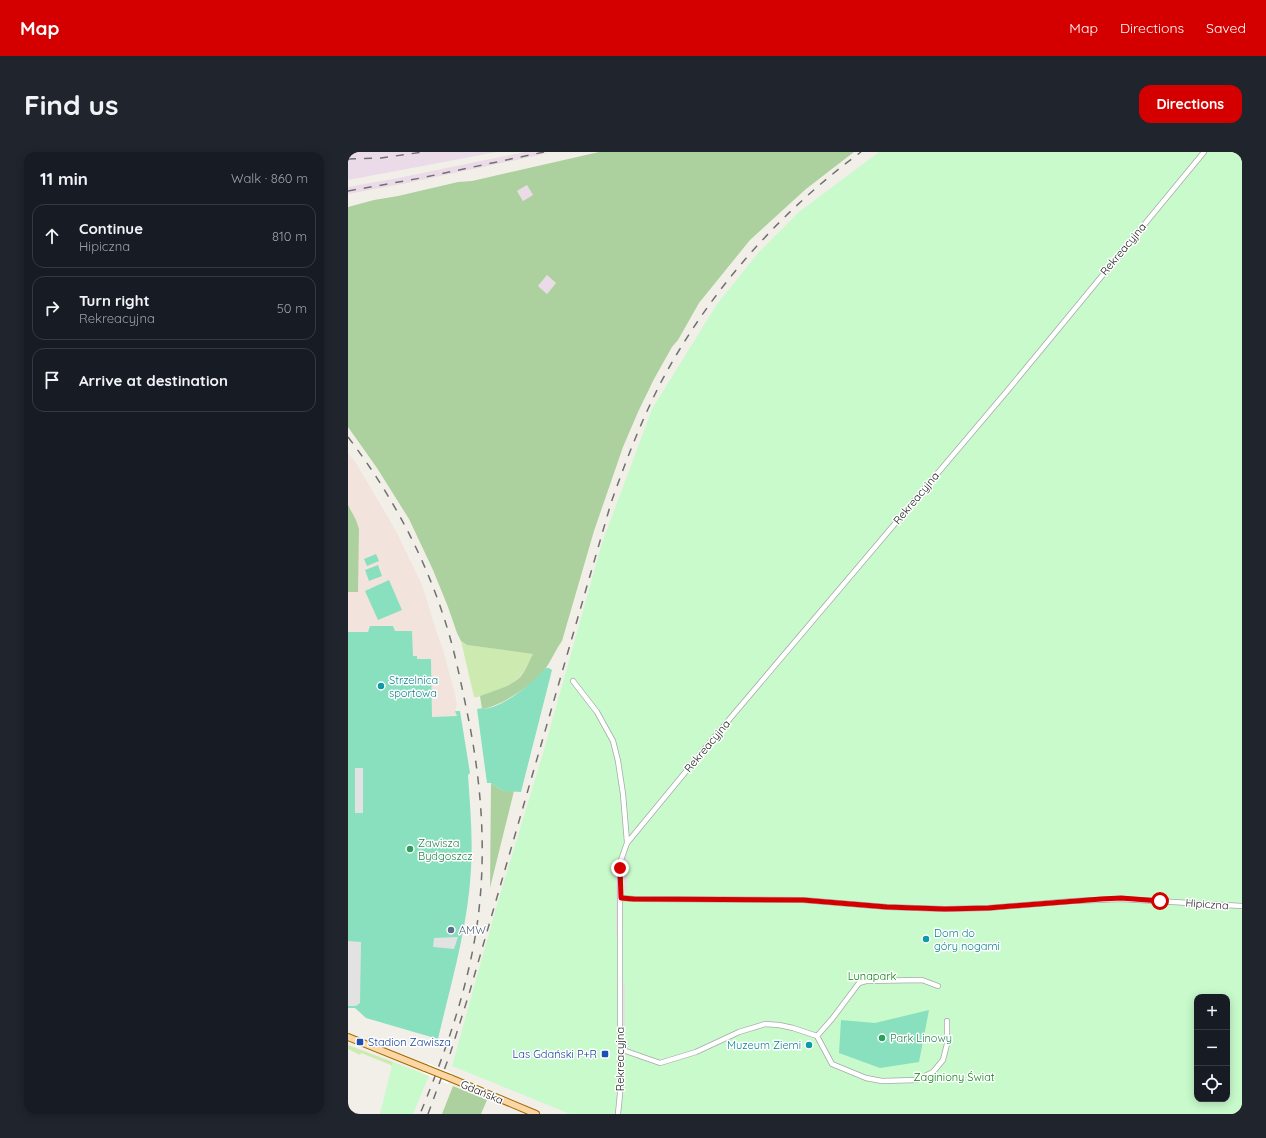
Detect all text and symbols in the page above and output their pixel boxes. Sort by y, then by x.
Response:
text: Map [20,16,59,40]
text: Map [1069,19,1098,37]
text: Directions [1120,19,1184,37]
text: Saved [1206,19,1246,37]
button: Directions [1139,85,1242,123]
text: Find us [24,87,118,122]
text: 11 min [40,168,88,189]
text: Walk · 860 m [231,170,308,186]
text: Continue [79,219,143,238]
street label: Rekreacyjna [1097,220,1149,278]
icon: ahead [41,225,63,247]
text: 810 m [272,228,307,244]
text: Hipiczna [79,238,130,254]
text: Turn right [79,291,150,310]
icon: right [41,297,63,319]
text: 50 m [277,300,307,316]
text: Rekreacyjna [79,310,155,326]
icon: arrive [41,369,63,391]
text: Arrive at destination [79,371,228,390]
street label: Rekreacyjna [890,469,942,527]
place label: Strzelnica sportowa [389,673,438,700]
marker: Strzelnica sportowa [376,681,386,691]
street label: Rekreacyjna [681,717,733,775]
place label: Zawisza Bydgoszcz [418,836,473,863]
marker: Zawisza Bydgoszcz [405,844,415,854]
route end [611,859,629,877]
route start [1151,892,1169,910]
street label: Hipiczna [1185,896,1229,912]
place label: AMW [459,923,486,937]
marker: AMW [446,925,456,935]
place label: Dom do góry nogami [934,926,1000,953]
marker: Dom do góry nogami [921,934,931,944]
park label: Lunapark [848,969,896,983]
map controls [1194,994,1230,1102]
button: + [1194,994,1230,1030]
street label: Rekreacyjna [613,1027,627,1091]
button: − [1194,1030,1230,1066]
place label: Park Linowy [890,1031,952,1045]
marker: Park Linowy [877,1033,887,1043]
place label: Stadion Zawisza [368,1035,451,1049]
marker: Stadion Zawisza [355,1037,365,1047]
place label: Muzeum Ziemi [727,1038,801,1052]
marker: Muzeum Ziemi [804,1040,814,1050]
place label: Las Gdański P+R [512,1047,597,1061]
marker: Las Gdański P+R [600,1049,610,1059]
button: locate [1194,1066,1230,1102]
park label: Zaginiony Świat [913,1070,995,1084]
street label: Gdańska [459,1077,505,1107]

